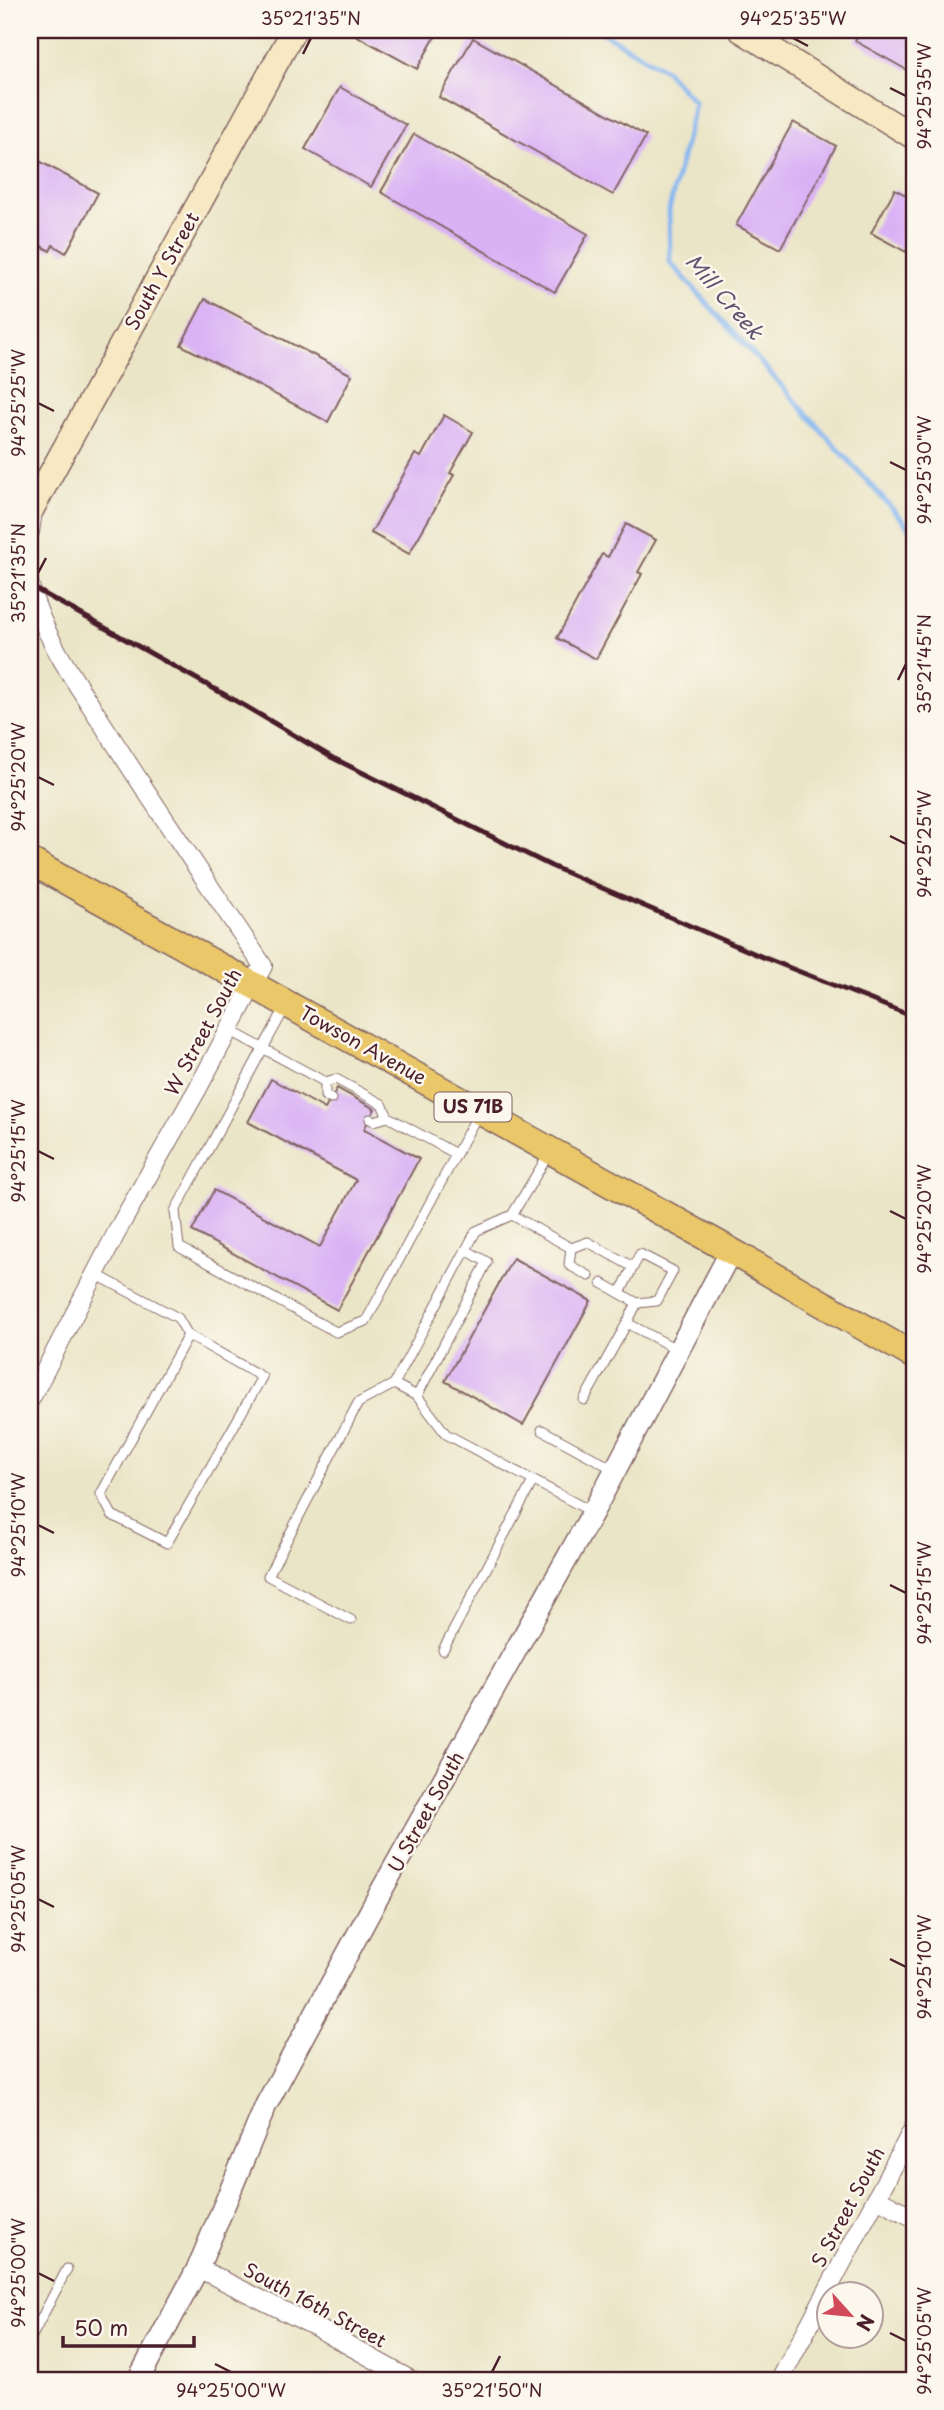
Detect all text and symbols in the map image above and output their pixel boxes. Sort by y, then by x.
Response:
text: 35°21'35"N [261,4,361,31]
text: 94°25'35"W [740,4,847,31]
text: 94°25'35"W [910,42,937,150]
street label: South Y Street [117,206,205,335]
water label: Mill Creek [679,246,773,347]
text: 94°25'25"W [4,349,31,457]
text: 94°25'30"W [910,415,937,524]
text: 35°21'35"N [4,523,31,623]
text: 35°21'45"N [910,614,937,714]
text: 94°25'20"W [4,722,31,832]
text: 94°25'25"W [910,790,937,898]
street label: W Street South [157,963,247,1100]
street label: Towson Avenue [295,998,432,1091]
road number: US 71B [434,1092,512,1122]
text: 94°25'15"W [4,1099,31,1203]
text: 94°25'20"W [910,1164,937,1274]
text: 94°25'10"W [4,1472,31,1578]
text: 94°25'15"W [910,1541,937,1645]
street label: U Street South [380,1746,470,1877]
text: 94°25'05"W [4,1844,31,1953]
text: 94°25'10"W [910,1914,937,2020]
street label: S Street South [804,2142,891,2272]
text: 94°25'00"W [4,2218,31,2328]
street label: South 16th Street [239,2255,392,2354]
north arrow [814,2280,884,2350]
text: 94°25'05"W [910,2286,937,2395]
scale bar [63,2305,194,2349]
text: N [850,2310,882,2336]
text: 50 m [74,2311,128,2343]
text: 94°25'00"W [176,2376,286,2403]
text: 35°21'50"N [441,2376,543,2403]

